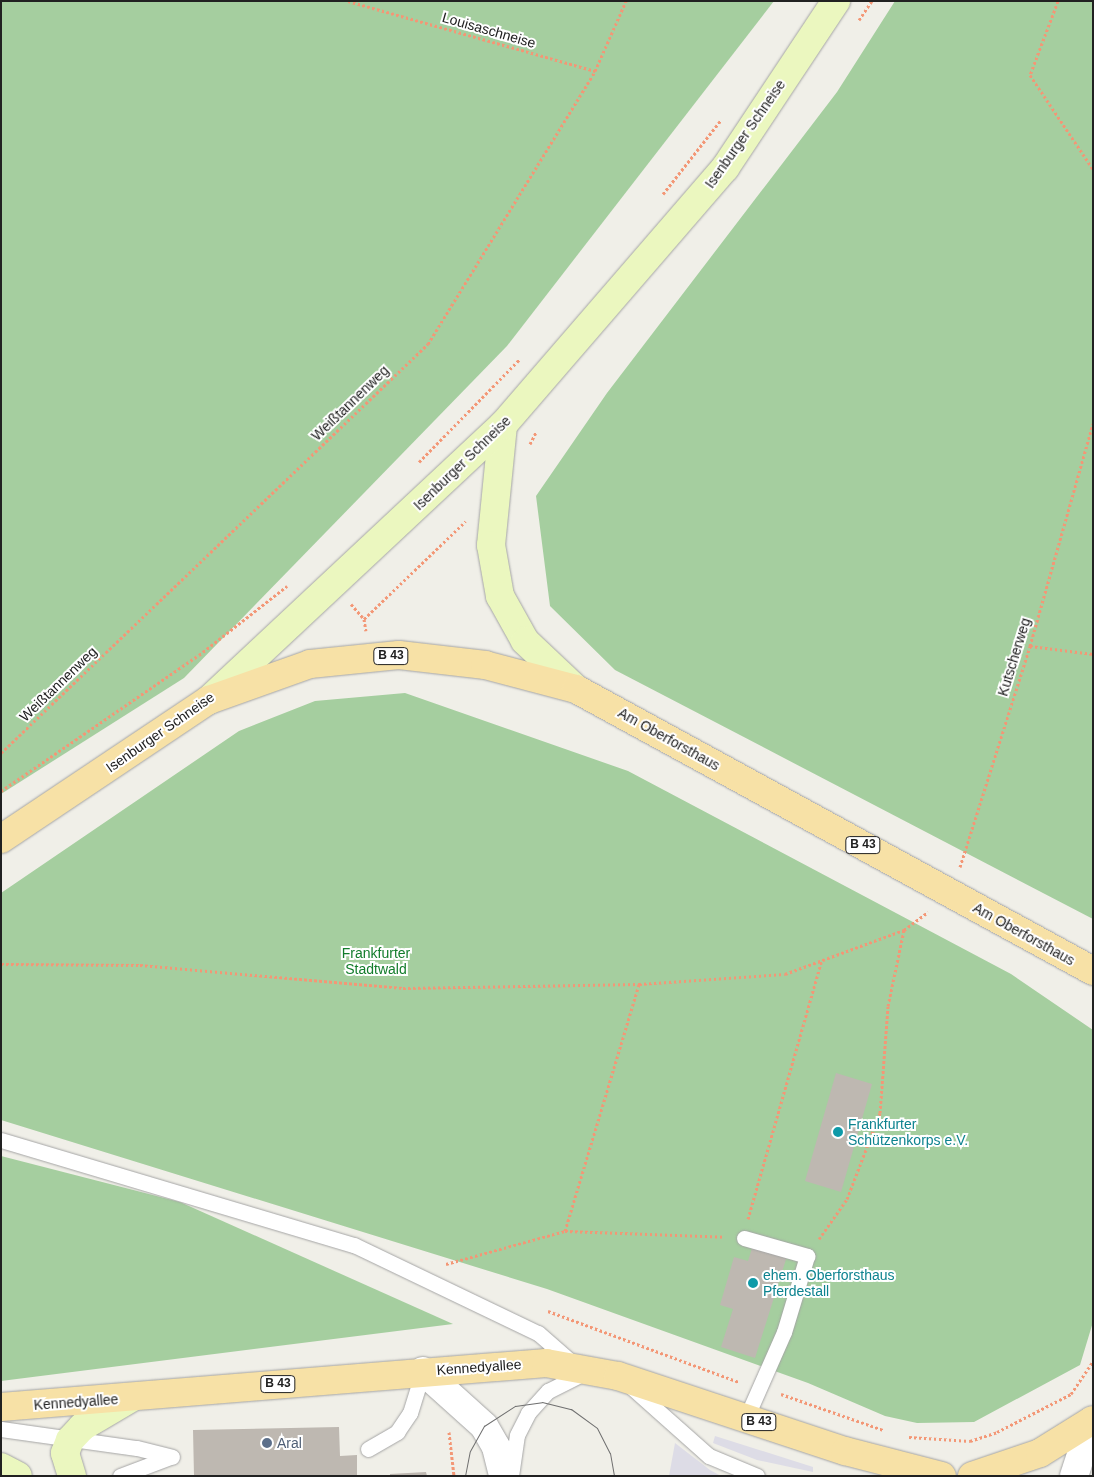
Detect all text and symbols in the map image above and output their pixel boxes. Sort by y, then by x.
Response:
street label: Louisaschneise [440,9,538,51]
street label: Isenburger Schneise [701,77,789,191]
street label: Weißtannenweg [308,362,392,444]
street label: Isenburger Schneise [410,412,514,514]
street label: Kutscherweg [994,616,1034,698]
street label: Weißtannenweg [16,643,100,725]
road number: B 43 [372,646,410,666]
street label: Isenburger Schneise [103,688,217,776]
street label: Am Oberforsthaus [615,704,723,774]
road number: B 43 [844,836,882,854]
street label: Am Oberforsthaus [970,899,1078,969]
park label: Frankfurter Stadtwald [342,945,410,978]
place label: Frankfurter Schützenkorps e.V. [848,1116,968,1148]
marker: Frankfurter Schützenkorps e.V. [832,1126,844,1138]
place label: ehem. Oberforsthaus Pferdestall [763,1267,895,1300]
marker: ehem. Oberforsthaus Pferdestall [747,1277,759,1289]
street label: Kennedyallee [436,1356,522,1378]
road number: B 43 [259,1375,297,1394]
street label: Kennedyallee [33,1391,119,1413]
road number: B 43 [740,1412,778,1431]
place label: Aral [277,1435,302,1451]
marker: Aral [261,1437,273,1449]

